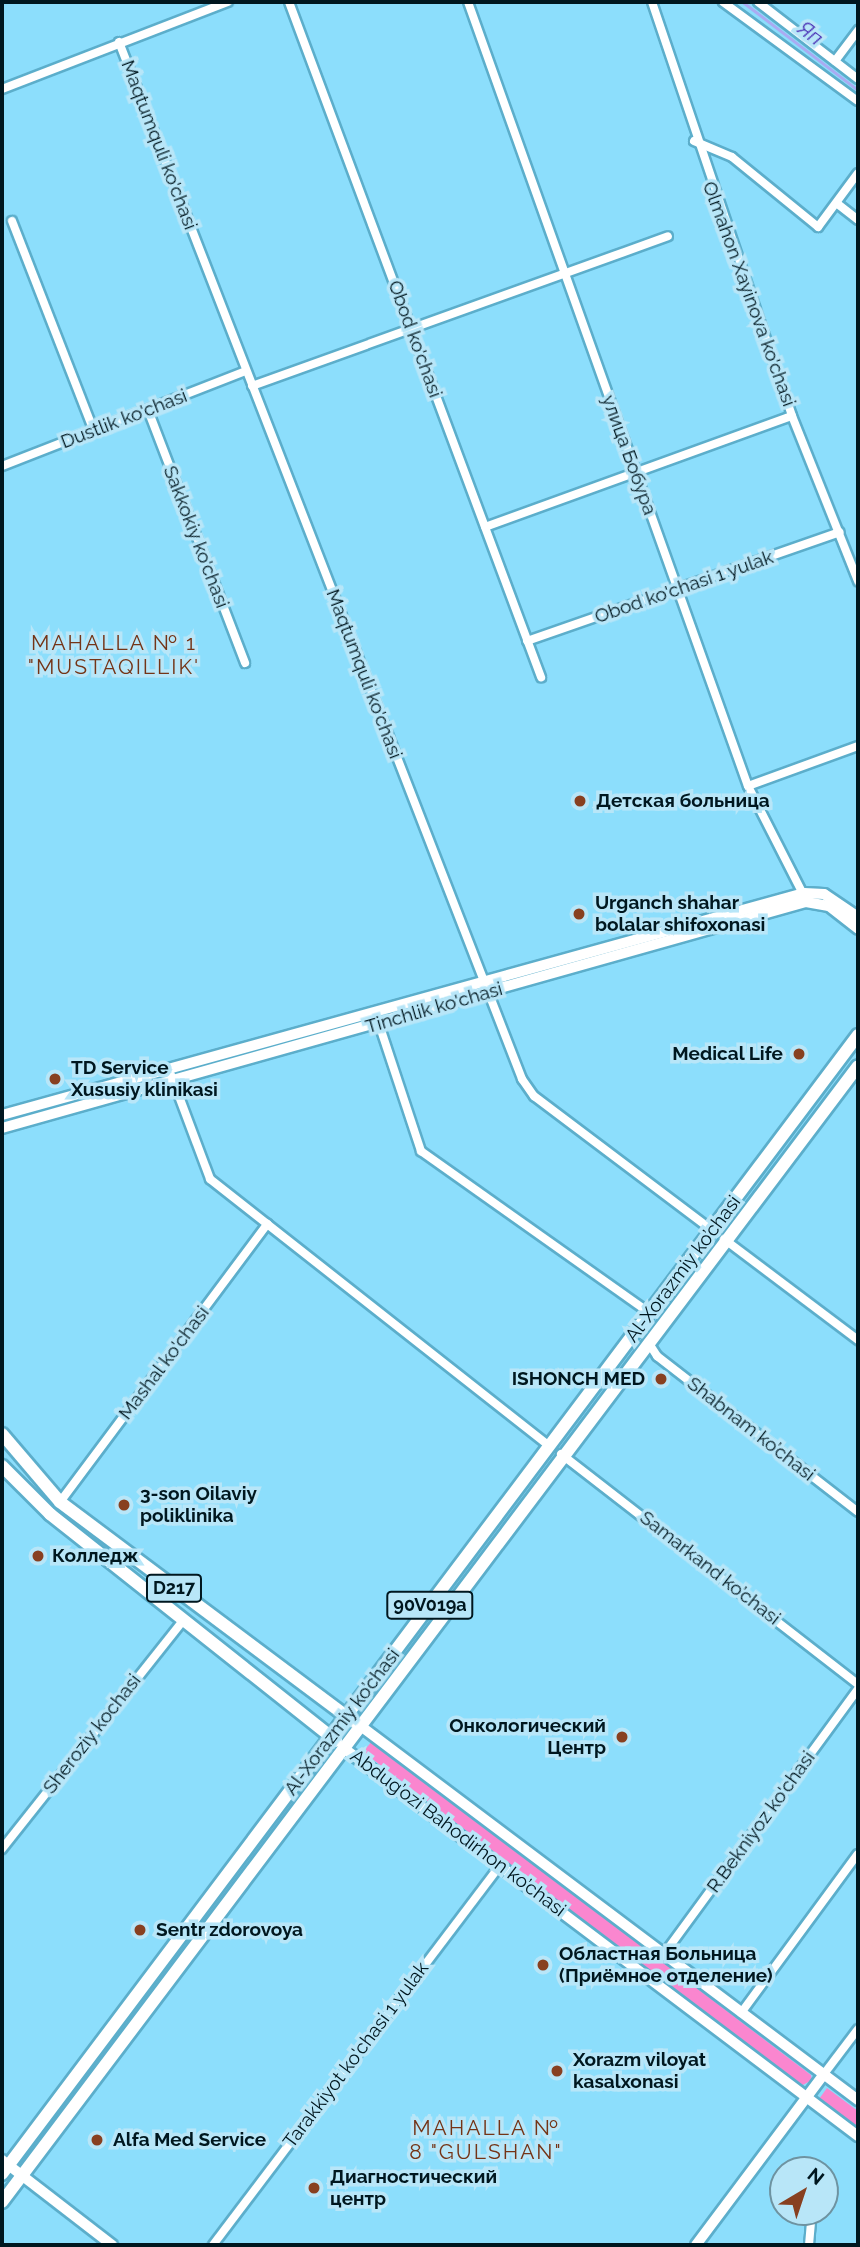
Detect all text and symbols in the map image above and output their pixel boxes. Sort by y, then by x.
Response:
water label: Яп [792,15,828,51]
street label: Maqtumquli ko'chasi [116,57,202,233]
street label: Olmahon Xayinova ko'chasi [698,178,800,410]
street label: Obod ko'chasi [383,277,447,401]
street label: Dustlik ko'chasi [58,384,190,454]
street label: улица Бобура [597,392,661,518]
street label: Sakkokiy ko'chasi [158,462,234,612]
street label: Obod ko'chasi 1 yulak [592,546,776,628]
street label: Maqtumquli ko'chasi [321,586,407,762]
district label: MAHALLA № 1 "MUSTAQILLIK' [29,630,199,680]
place label: Детская больница [596,790,770,812]
marker: Детская больница [570,791,590,811]
place label: Urganch shahar bolalar shifoxonasi [595,892,766,936]
marker: Urganch shahar bolalar shifoxonasi [569,904,589,924]
street label: Tinchlik ko'chasi [363,978,505,1038]
place label: Medical Life [672,1043,783,1065]
marker: Medical Life [789,1044,809,1064]
place label: TD Service Xususiy klinikasi [71,1057,218,1101]
marker: TD Service Xususiy klinikasi [45,1069,65,1089]
street label: Al-Xorazmiy ko’chasi [620,1191,746,1347]
street label: Mashal ko'chasi [114,1302,214,1424]
place label: ISHONCH MED [512,1368,645,1390]
marker: ISHONCH MED [651,1369,671,1389]
street label: Shabnam ko’chasi [683,1372,819,1486]
place label: 3-son Oilaviy poliklinika [140,1483,257,1527]
marker: 3-son Oilaviy poliklinika [114,1495,134,1515]
street label: Samarkand ko’chasi [635,1506,785,1630]
place label: Колледж [52,1545,138,1567]
marker: Колледж [30,1548,46,1564]
road number: D217 [144,1574,204,1602]
road number: 90V019a [386,1590,474,1620]
street label: Al-Xorazmiy ko’chasi [279,1644,405,1800]
street label: Sheroziy kochasi [38,1669,146,1799]
place label: Онкологический Центр [449,1715,606,1759]
marker: Онкологический Центр [612,1727,632,1747]
street label: Abdug’ozi Bahodirhon ko’chasi [346,1745,570,1921]
street label: R.Bekniyoz ko'chasi [702,1747,820,1897]
place label: Sentr zdorovoya [156,1919,303,1941]
marker: Sentr zdorovoya [130,1920,150,1940]
place label: Областная Больница (Приёмное отделение) [559,1943,773,1987]
marker: Областная Больница (Приёмное отделение) [533,1955,553,1975]
street label: Tarakkiyot ko'chasi 1 yulak [278,1957,434,2153]
place label: Xorazm viloyat kasalxonasi [573,2049,707,2093]
marker: Xorazm viloyat kasalxonasi [547,2061,567,2081]
district label: MAHALLA № 8 "GULSHAN" [410,2115,562,2165]
place label: Alfa Med Service [113,2129,266,2151]
marker: Alfa Med Service [87,2130,107,2150]
north arrow [769,2156,839,2226]
text: N [803,2163,829,2189]
place label: Диагностический центр [330,2166,497,2210]
marker: Диагностический центр [304,2178,324,2198]

